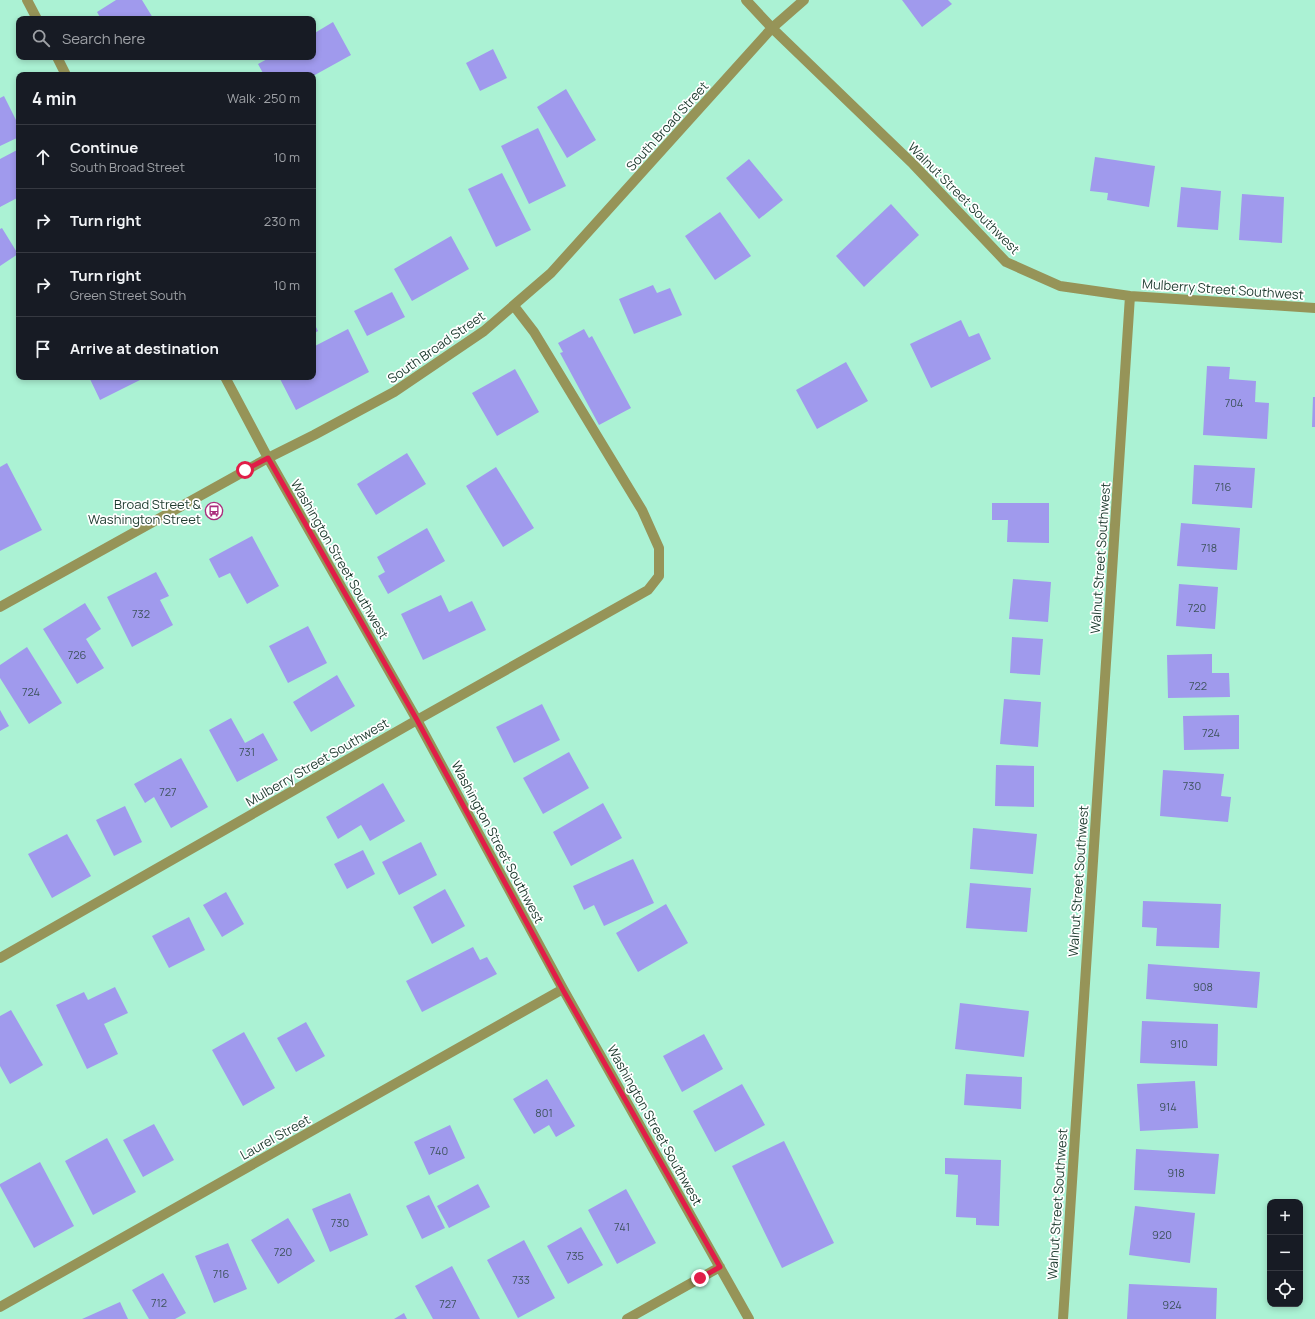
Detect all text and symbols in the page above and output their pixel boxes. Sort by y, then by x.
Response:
search box [16,16,316,60]
icon: search [30,27,52,49]
text: Search here [62,28,145,49]
street label: South Broad Street [622,77,712,175]
text: 4 min [32,87,76,110]
text: Walk · 250 m [227,89,300,107]
text: Continue [70,137,138,158]
street label: Walnut Street Southwest [904,138,1024,258]
icon: ahead [32,146,54,168]
text: 10 m [273,148,300,166]
text: South Broad Street [70,158,185,176]
icon: right [32,210,54,232]
text: Turn right [70,210,141,231]
text: 230 m [264,212,300,230]
text: Turn right [70,265,141,286]
icon: right [32,274,54,296]
street label: Mulberry Street Southwest [1141,274,1305,304]
text: 10 m [273,276,300,294]
text: Green Street South [70,286,186,304]
street label: South Broad Street [384,307,488,387]
icon: arrive [32,338,54,360]
text: Arrive at destination [70,338,219,359]
house number: 704 [1225,395,1243,410]
route start [236,461,254,479]
street label: Washington Street Southwest [287,476,393,642]
house number: 716 [1215,479,1231,494]
street label: Walnut Street Southwest [1086,482,1114,634]
place label: Broad Street & Washington Street [88,495,202,528]
bus stop icon: Broad Street & Washington Street [204,501,224,521]
house number: 718 [1201,540,1217,555]
house number: 720 [1188,600,1206,615]
house number: 732 [132,606,150,621]
house number: 726 [68,647,86,662]
house number: 722 [1189,678,1207,693]
house number: 724 [22,684,40,699]
street label: Mulberry Street Southwest [242,714,392,810]
house number: 724 [1202,725,1220,740]
house number: 731 [239,744,255,759]
street label: Washington Street Southwest [448,758,548,926]
house number: 730 [1183,778,1201,793]
house number: 727 [159,784,177,799]
street label: Walnut Street Southwest [1064,805,1092,957]
house number: 908 [1193,979,1213,994]
house number: 910 [1170,1036,1188,1051]
street label: Washington Street Southwest [603,1041,707,1209]
house number: 914 [1159,1099,1177,1114]
house number: 801 [535,1105,553,1120]
street label: Laurel Street [237,1110,313,1164]
street label: Walnut Street Southwest [1043,1128,1071,1280]
house number: 740 [430,1143,448,1158]
house number: 918 [1167,1165,1185,1180]
map controls [1267,1199,1303,1307]
button: + [1267,1199,1303,1235]
house number: 730 [331,1215,349,1230]
house number: 741 [614,1219,630,1234]
house number: 920 [1152,1227,1172,1242]
button: − [1267,1235,1303,1271]
house number: 720 [274,1244,292,1259]
house number: 735 [566,1248,584,1263]
house number: 716 [213,1266,229,1281]
route end [691,1269,709,1287]
button: locate [1267,1271,1303,1307]
house number: 733 [512,1272,530,1287]
house number: 712 [151,1295,167,1310]
house number: 727 [439,1296,457,1311]
house number: 924 [1162,1297,1182,1312]

